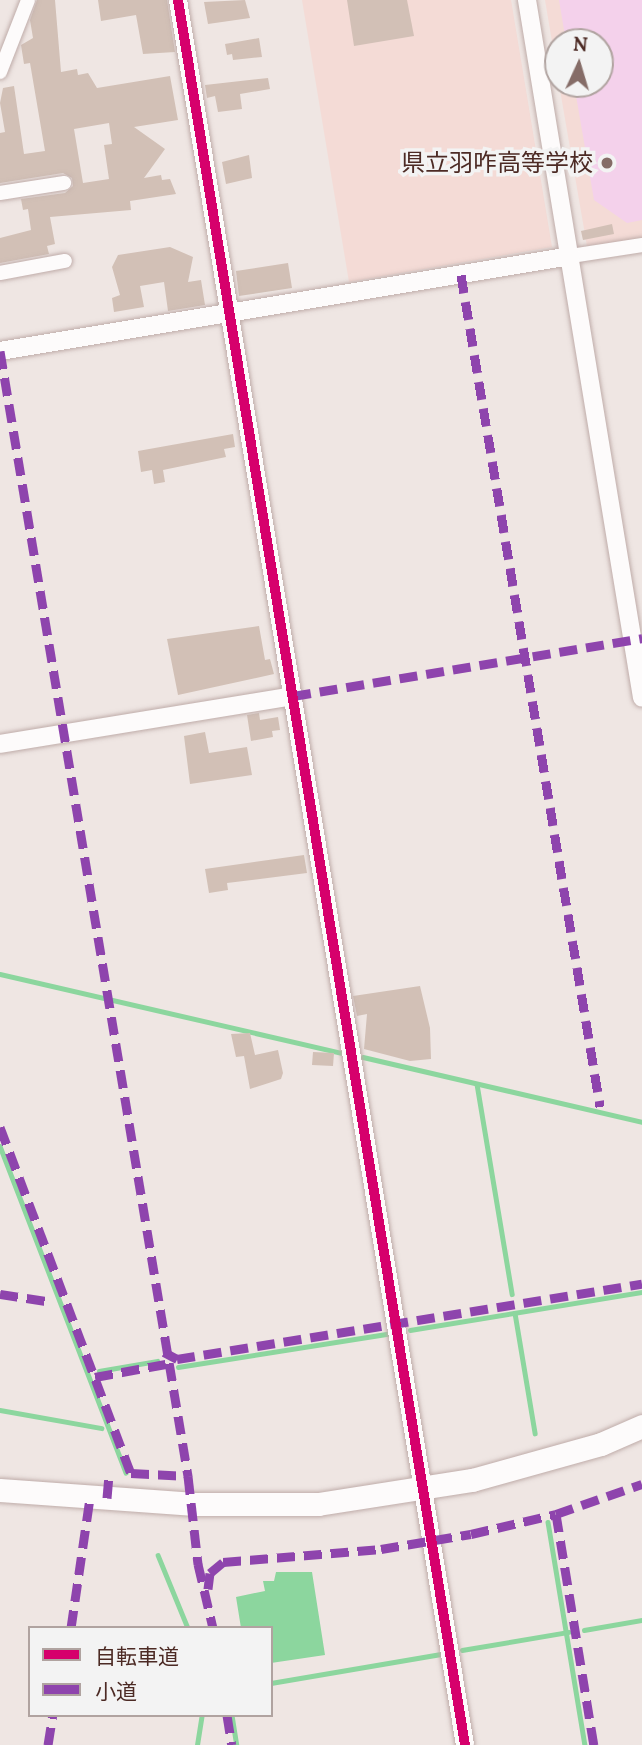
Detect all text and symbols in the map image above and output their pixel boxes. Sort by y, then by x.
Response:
north arrow [544,28,614,98]
text: N [572,32,588,57]
place label: 県立羽咋高等学校 [401,149,593,177]
marker: 県立羽咋高等学校 [599,155,615,171]
legend [28,1626,273,1717]
text: 自転車道 [95,1643,179,1670]
text: 小道 [95,1678,137,1705]

